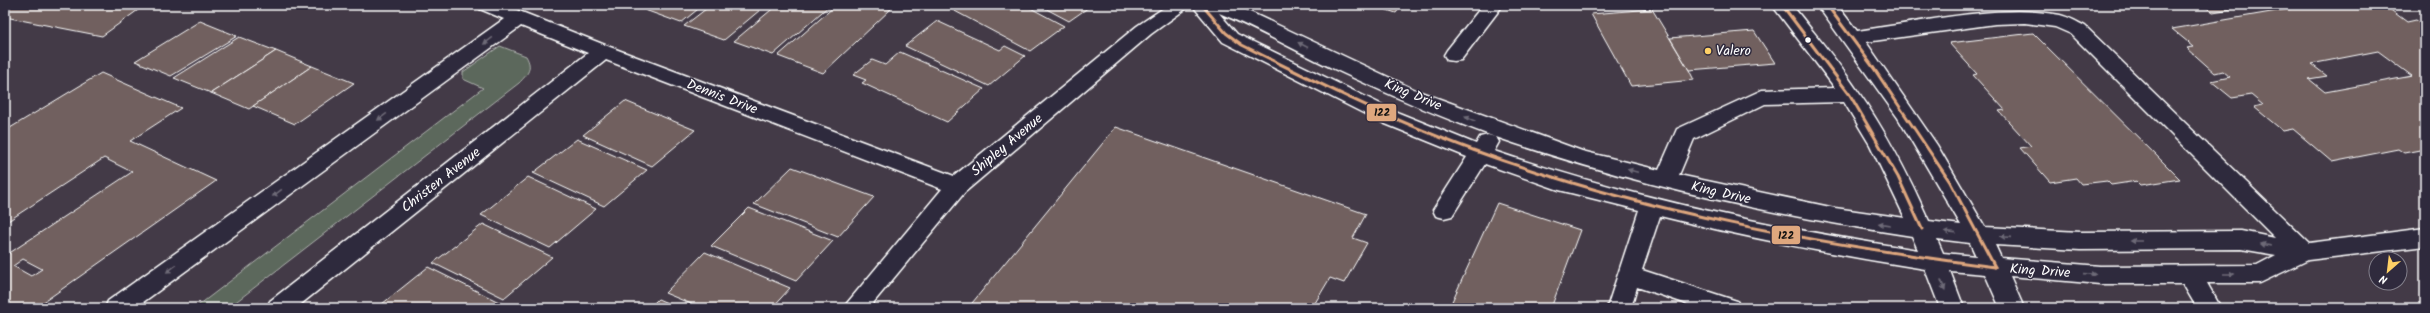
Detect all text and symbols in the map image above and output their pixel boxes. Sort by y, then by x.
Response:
unlabelled marker [1803,35,1813,45]
one-way arrow [483,37,493,45]
place label: Valero [1716,40,1751,62]
one-way arrow [1298,42,1309,48]
marker: Valero [1703,46,1713,56]
street label: Dennis Drive [683,73,761,121]
street label: King Drive [1381,73,1446,117]
line badge: 122 [1366,103,1397,122]
text: 122 [1374,104,1390,122]
street label: Shipley Avenue [966,108,1048,182]
one-way arrow [377,113,388,121]
one-way arrow [1463,115,1475,121]
street label: Christen Avenue [396,141,486,218]
one-way arrow [1627,168,1639,174]
street label: King Drive [1689,175,1754,211]
one-way arrow [272,189,282,197]
one-way arrow [1877,221,1890,227]
line badge: 122 [1771,225,1801,245]
text: 122 [1778,227,1794,245]
one-way arrow [1944,229,1956,236]
one-way arrow [2000,233,2012,240]
one-way arrow [2129,238,2142,244]
one-way arrow [2260,242,2272,248]
north arrow [2368,251,2408,291]
street label: King Drive [2009,258,2072,284]
one-way arrow [166,265,177,273]
text: N [2376,269,2391,289]
one-way arrow [2084,271,2096,278]
one-way arrow [2223,271,2236,277]
one-way arrow [1941,279,1947,291]

